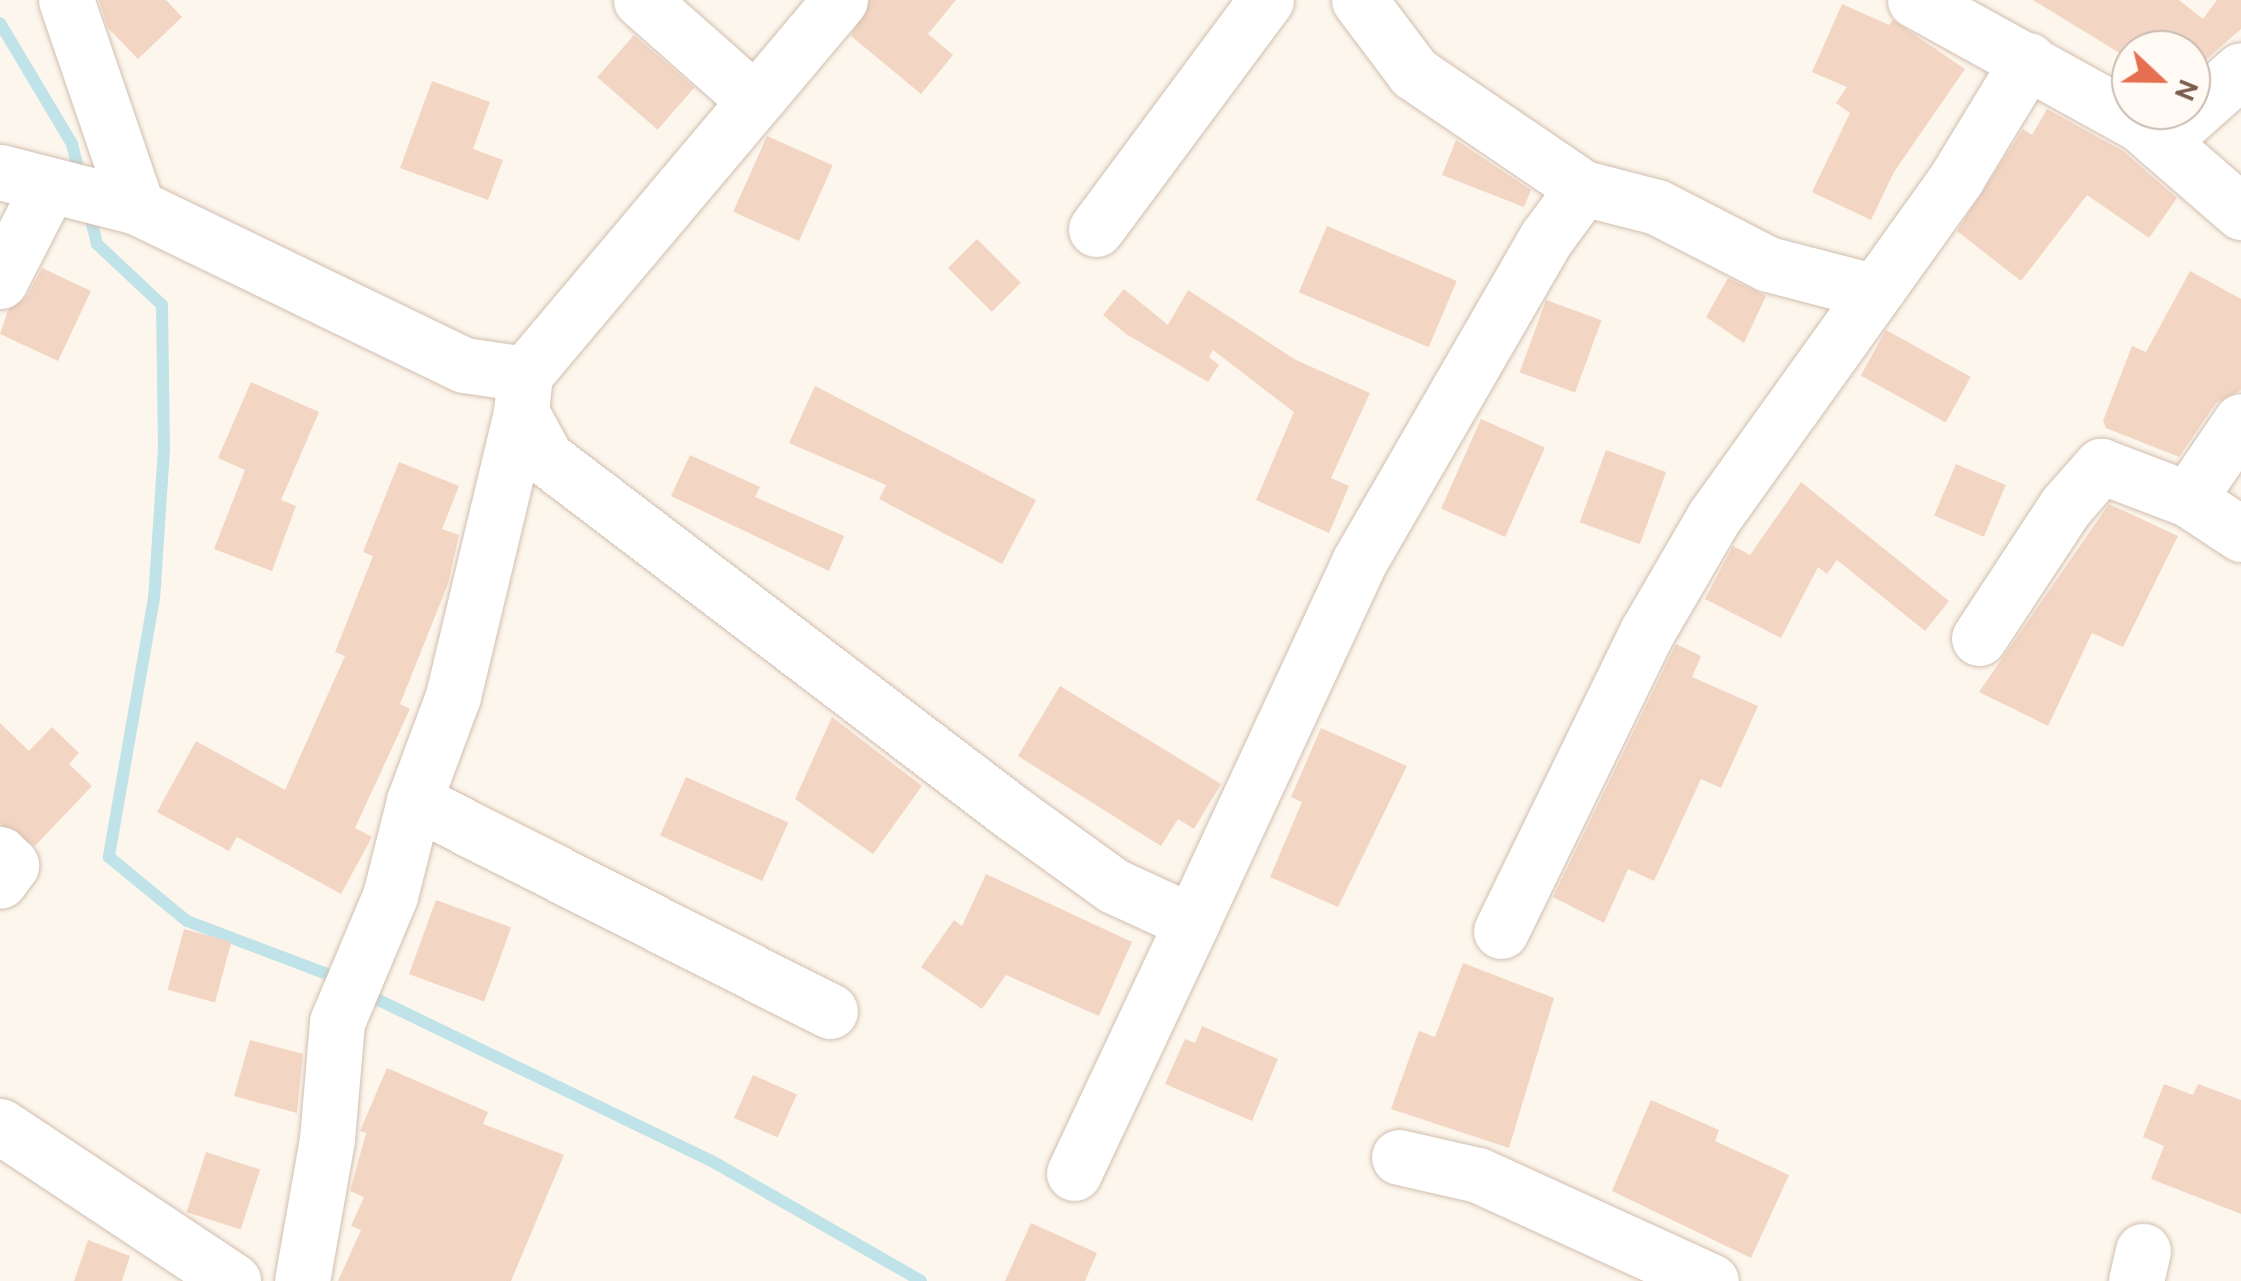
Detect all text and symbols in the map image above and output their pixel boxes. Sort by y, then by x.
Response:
north arrow [2111,30,2211,130]
text: N [2167,75,2206,106]

